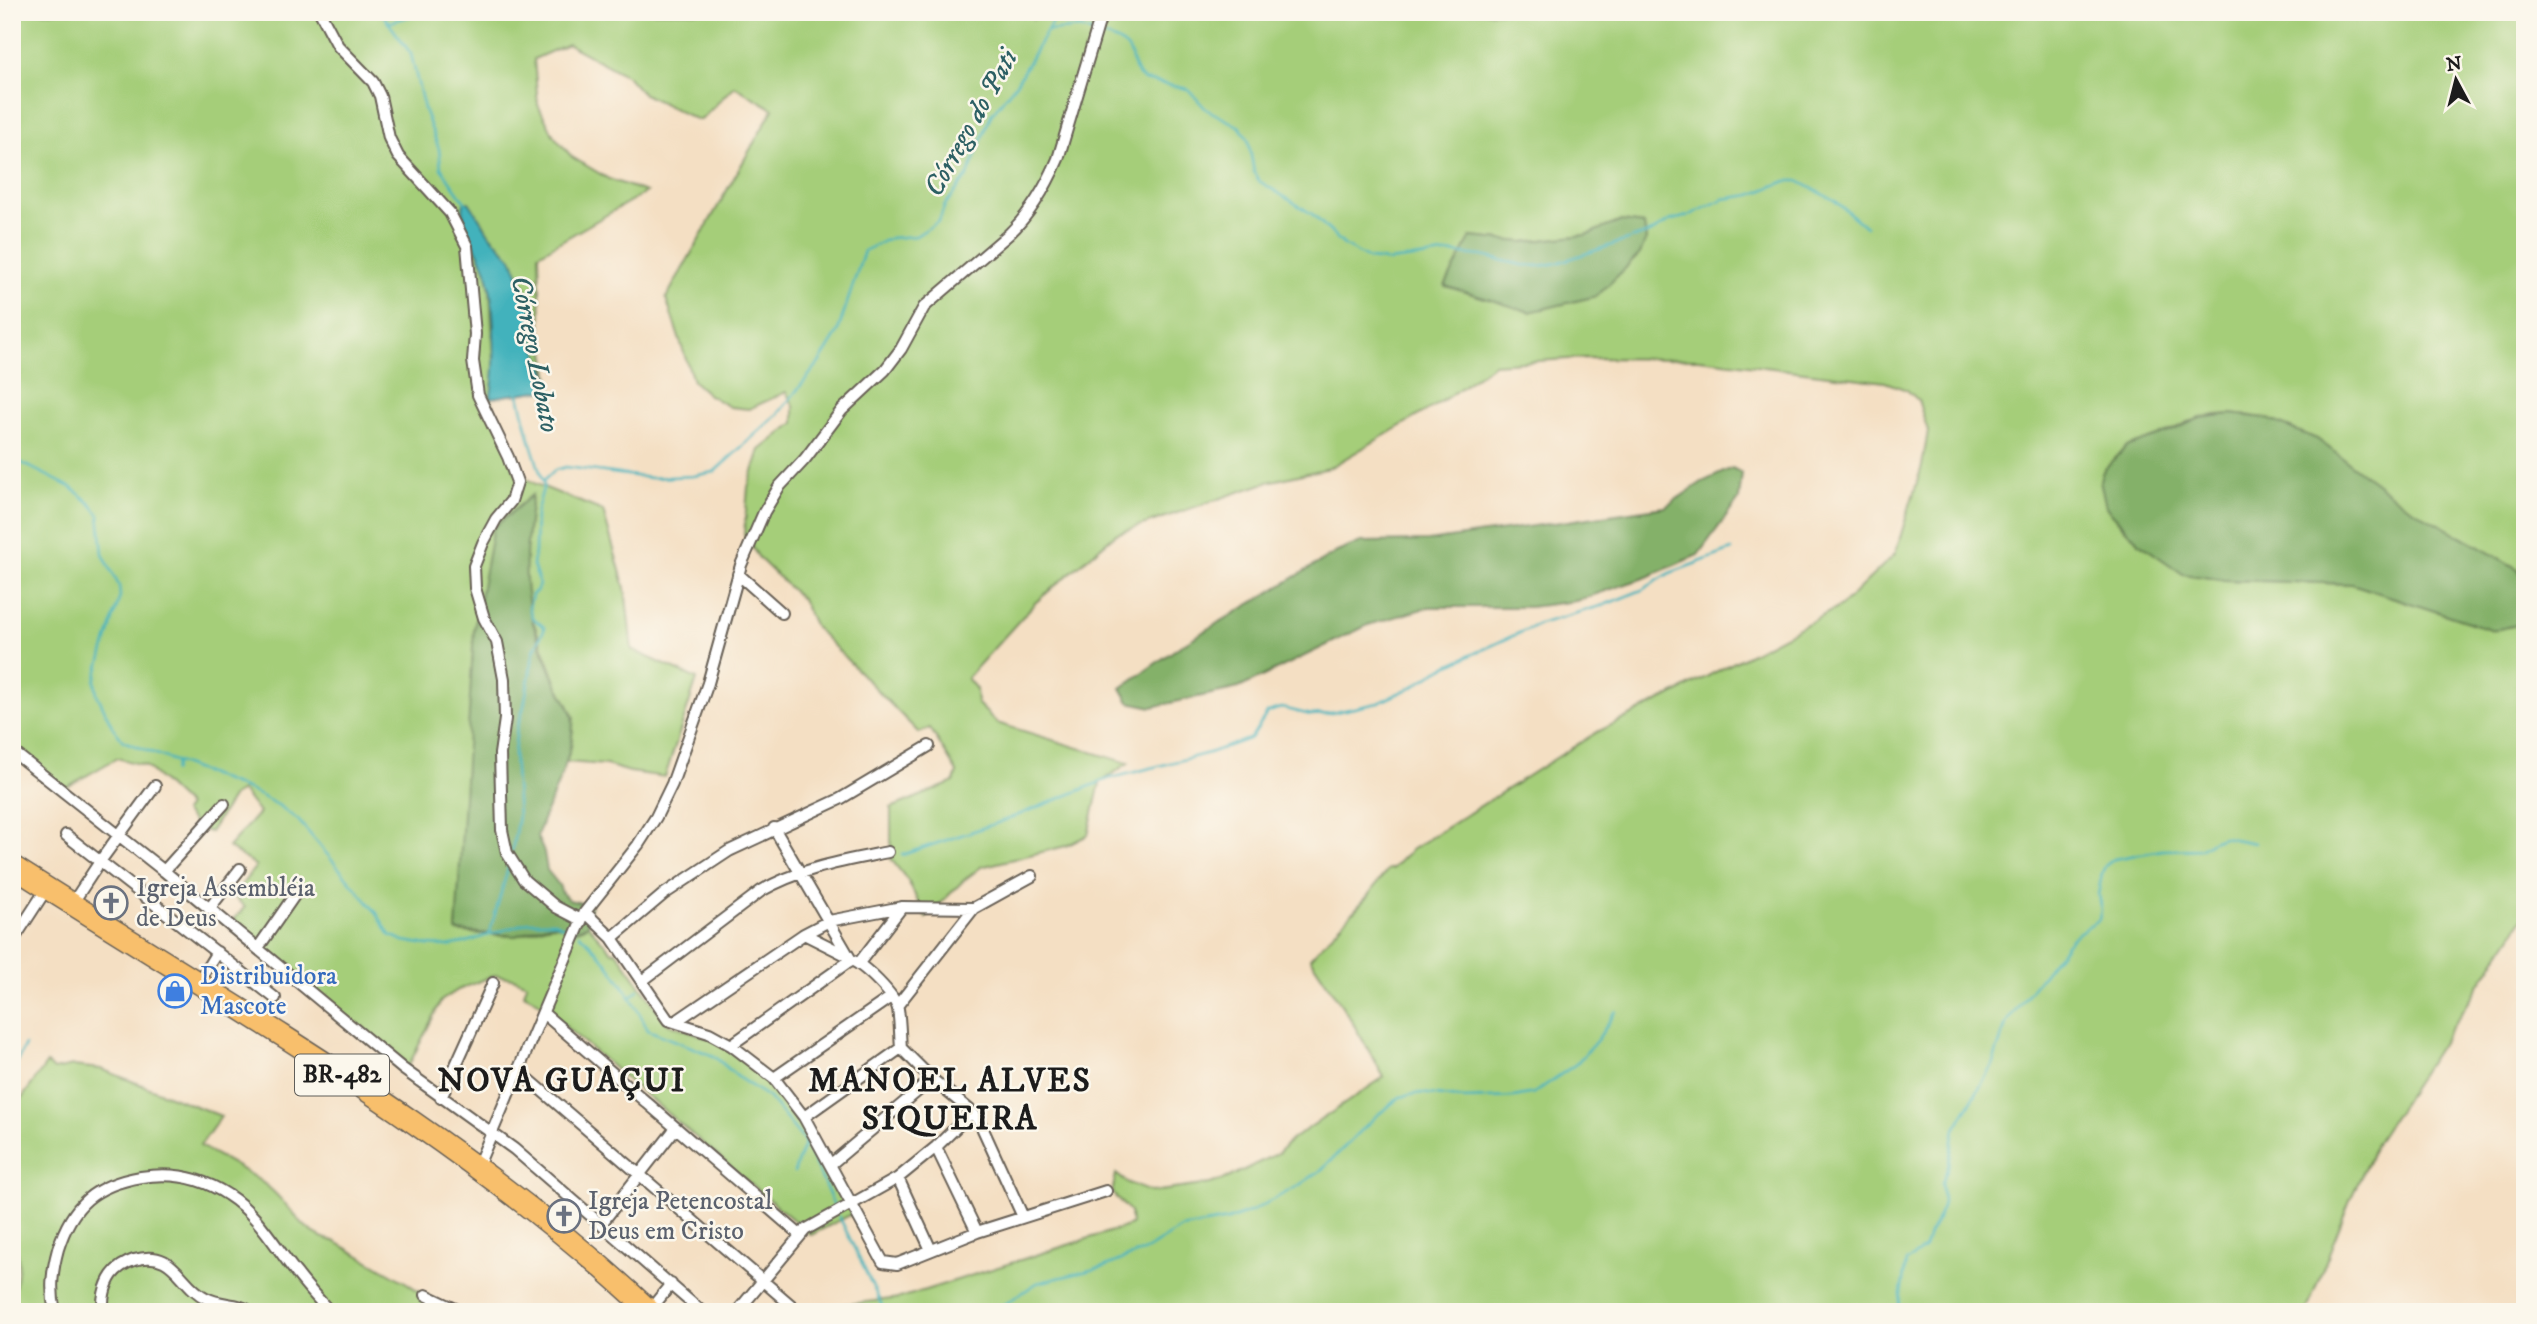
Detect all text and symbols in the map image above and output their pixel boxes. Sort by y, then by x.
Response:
water label: Córrego do Pati [916,42,1027,203]
north arrow [2422,46,2492,116]
text: N [2445,52,2464,77]
water label: Córrego Lobato [503,273,567,435]
place label: Igreja Assembléia de Deus [136,872,315,935]
church icon: Igreja Assembléia de Deus [92,884,130,922]
place label: Distribuidora Mascote [200,960,337,1023]
shop icon: Distribuidora Mascote [156,972,194,1010]
road number: BR-482 [295,1055,389,1096]
district label: NOVA GUAÇUI [438,1061,686,1102]
district label: MANOEL ALVES SIQUEIRA [808,1061,1092,1140]
place label: Igreja Petencostal Deus em Cristo [588,1185,773,1248]
church icon: Igreja Petencostal Deus em Cristo [545,1197,583,1235]

